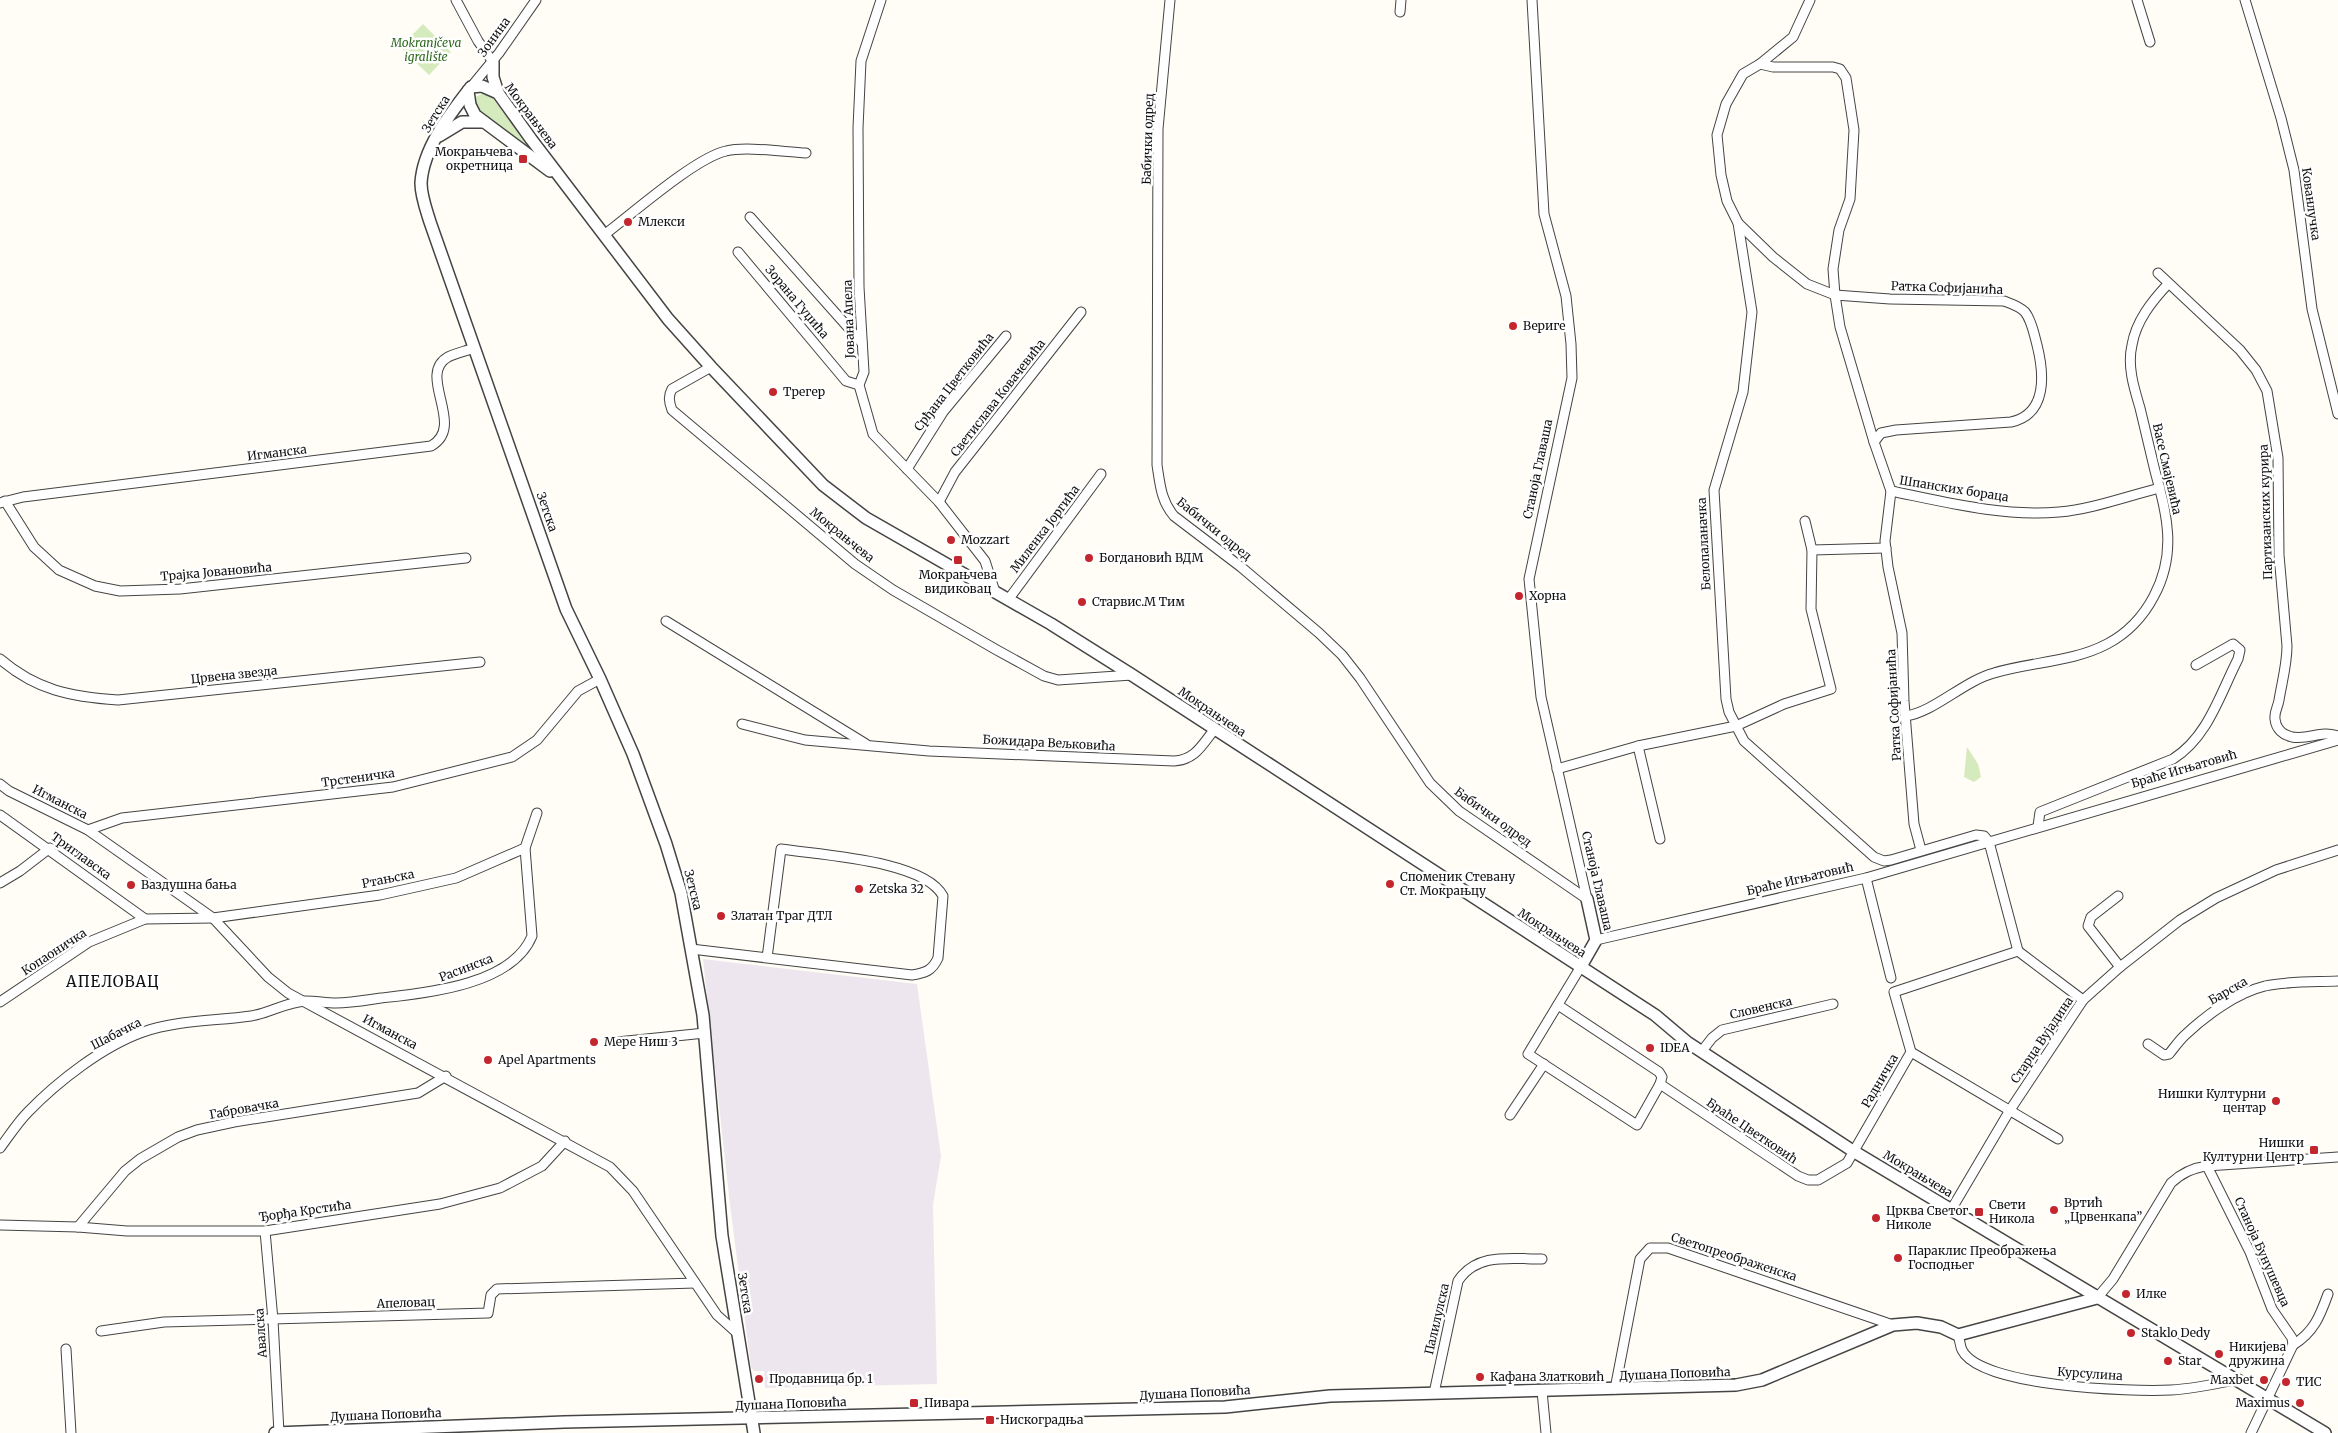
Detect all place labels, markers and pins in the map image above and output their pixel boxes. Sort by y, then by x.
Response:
place label: Мокрањчева окретница [435,144,514,173]
marker: Мокрањчева окретница [517,153,529,165]
place label: Млекси [638,214,685,229]
marker: Млекси [622,216,634,228]
place label: Вериге [1523,318,1566,333]
marker: Вериге [1507,320,1519,332]
place label: Трегер [783,384,825,399]
marker: Трегер [767,386,779,398]
place label: Mozzart [961,532,1010,547]
marker: Mozzart [945,534,957,546]
place label: Богдановић ВДМ [1099,550,1203,565]
marker: Богдановић ВДМ [1083,552,1095,564]
marker: Мокрањчева видиковац [952,554,964,566]
place label: Мокрањчева видиковац [919,567,998,596]
place label: Хорна [1529,588,1567,603]
marker: Хорна [1513,590,1525,602]
place label: Старвис.М Тим [1092,594,1185,609]
marker: Старвис.М Тим [1076,596,1088,608]
place label: Споменик Стевану Ст. Мокрањцу [1400,869,1515,898]
place label: Ваздушна бања [141,877,237,892]
marker: Споменик Стевану Ст. Мокрањцу [1384,878,1396,890]
marker: Ваздушна бања [125,879,137,891]
place label: Zetska 32 [869,881,924,896]
marker: Zetska 32 [853,883,865,895]
place label: Златан Траг ДТЛ [731,908,833,923]
marker: Златан Траг ДТЛ [715,910,727,922]
place label: Мере Ниш 3 [604,1034,678,1049]
marker: Мере Ниш 3 [588,1036,600,1048]
place label: IDEA [1660,1040,1690,1055]
marker: IDEA [1644,1042,1656,1054]
place label: Apel Apartments [497,1052,596,1067]
marker: Apel Apartments [482,1054,494,1066]
place label: Нишки Културни центар [2158,1086,2266,1115]
marker: Нишки Културни центар [2270,1095,2282,1107]
place label: Нишки Културни Центр [2203,1135,2304,1164]
marker: Нишки Културни Центр [2308,1144,2320,1156]
place label: Вртић „Црвенкапа” [2064,1195,2142,1225]
place label: Свети Никола [1989,1197,2035,1226]
place label: Црква Светог Николе [1886,1203,1969,1232]
marker: Вртић „Црвенкапа” [2048,1204,2060,1216]
marker: Свети Никола [1973,1206,1985,1218]
marker: Црква Светог Николе [1870,1212,1882,1224]
place label: Параклис Преображења Господњег [1908,1243,2057,1272]
marker: Параклис Преображења Господњег [1892,1252,1904,1264]
place label: Илке [2136,1286,2167,1301]
marker: Илке [2120,1288,2132,1300]
place label: Staklo Dedy [2141,1325,2210,1340]
marker: Staklo Dedy [2125,1327,2137,1339]
place label: Никијева дружина [2228,1339,2287,1368]
marker: Никијева дружина [2213,1348,2225,1360]
place label: Star [2178,1353,2202,1368]
marker: Star [2162,1355,2174,1367]
place label: Кафана Златковић [1490,1369,1604,1384]
place label: Продавница бр. 1 [769,1371,873,1386]
marker: Кафана Златковић [1474,1371,1486,1383]
place label: Maxbet [2210,1372,2254,1387]
marker: Продавница бр. 1 [753,1373,765,1385]
marker: Maxbet [2258,1374,2270,1386]
place label: ТИС [2296,1374,2322,1389]
marker: ТИС [2280,1376,2292,1388]
place label: Пивара [924,1395,970,1410]
place label: Maximus [2235,1395,2290,1410]
marker: Пивара [908,1397,920,1409]
marker: Maximus [2294,1397,2306,1409]
place label: Нискоградња [1000,1412,1084,1427]
marker: Нискоградња [984,1414,996,1426]

